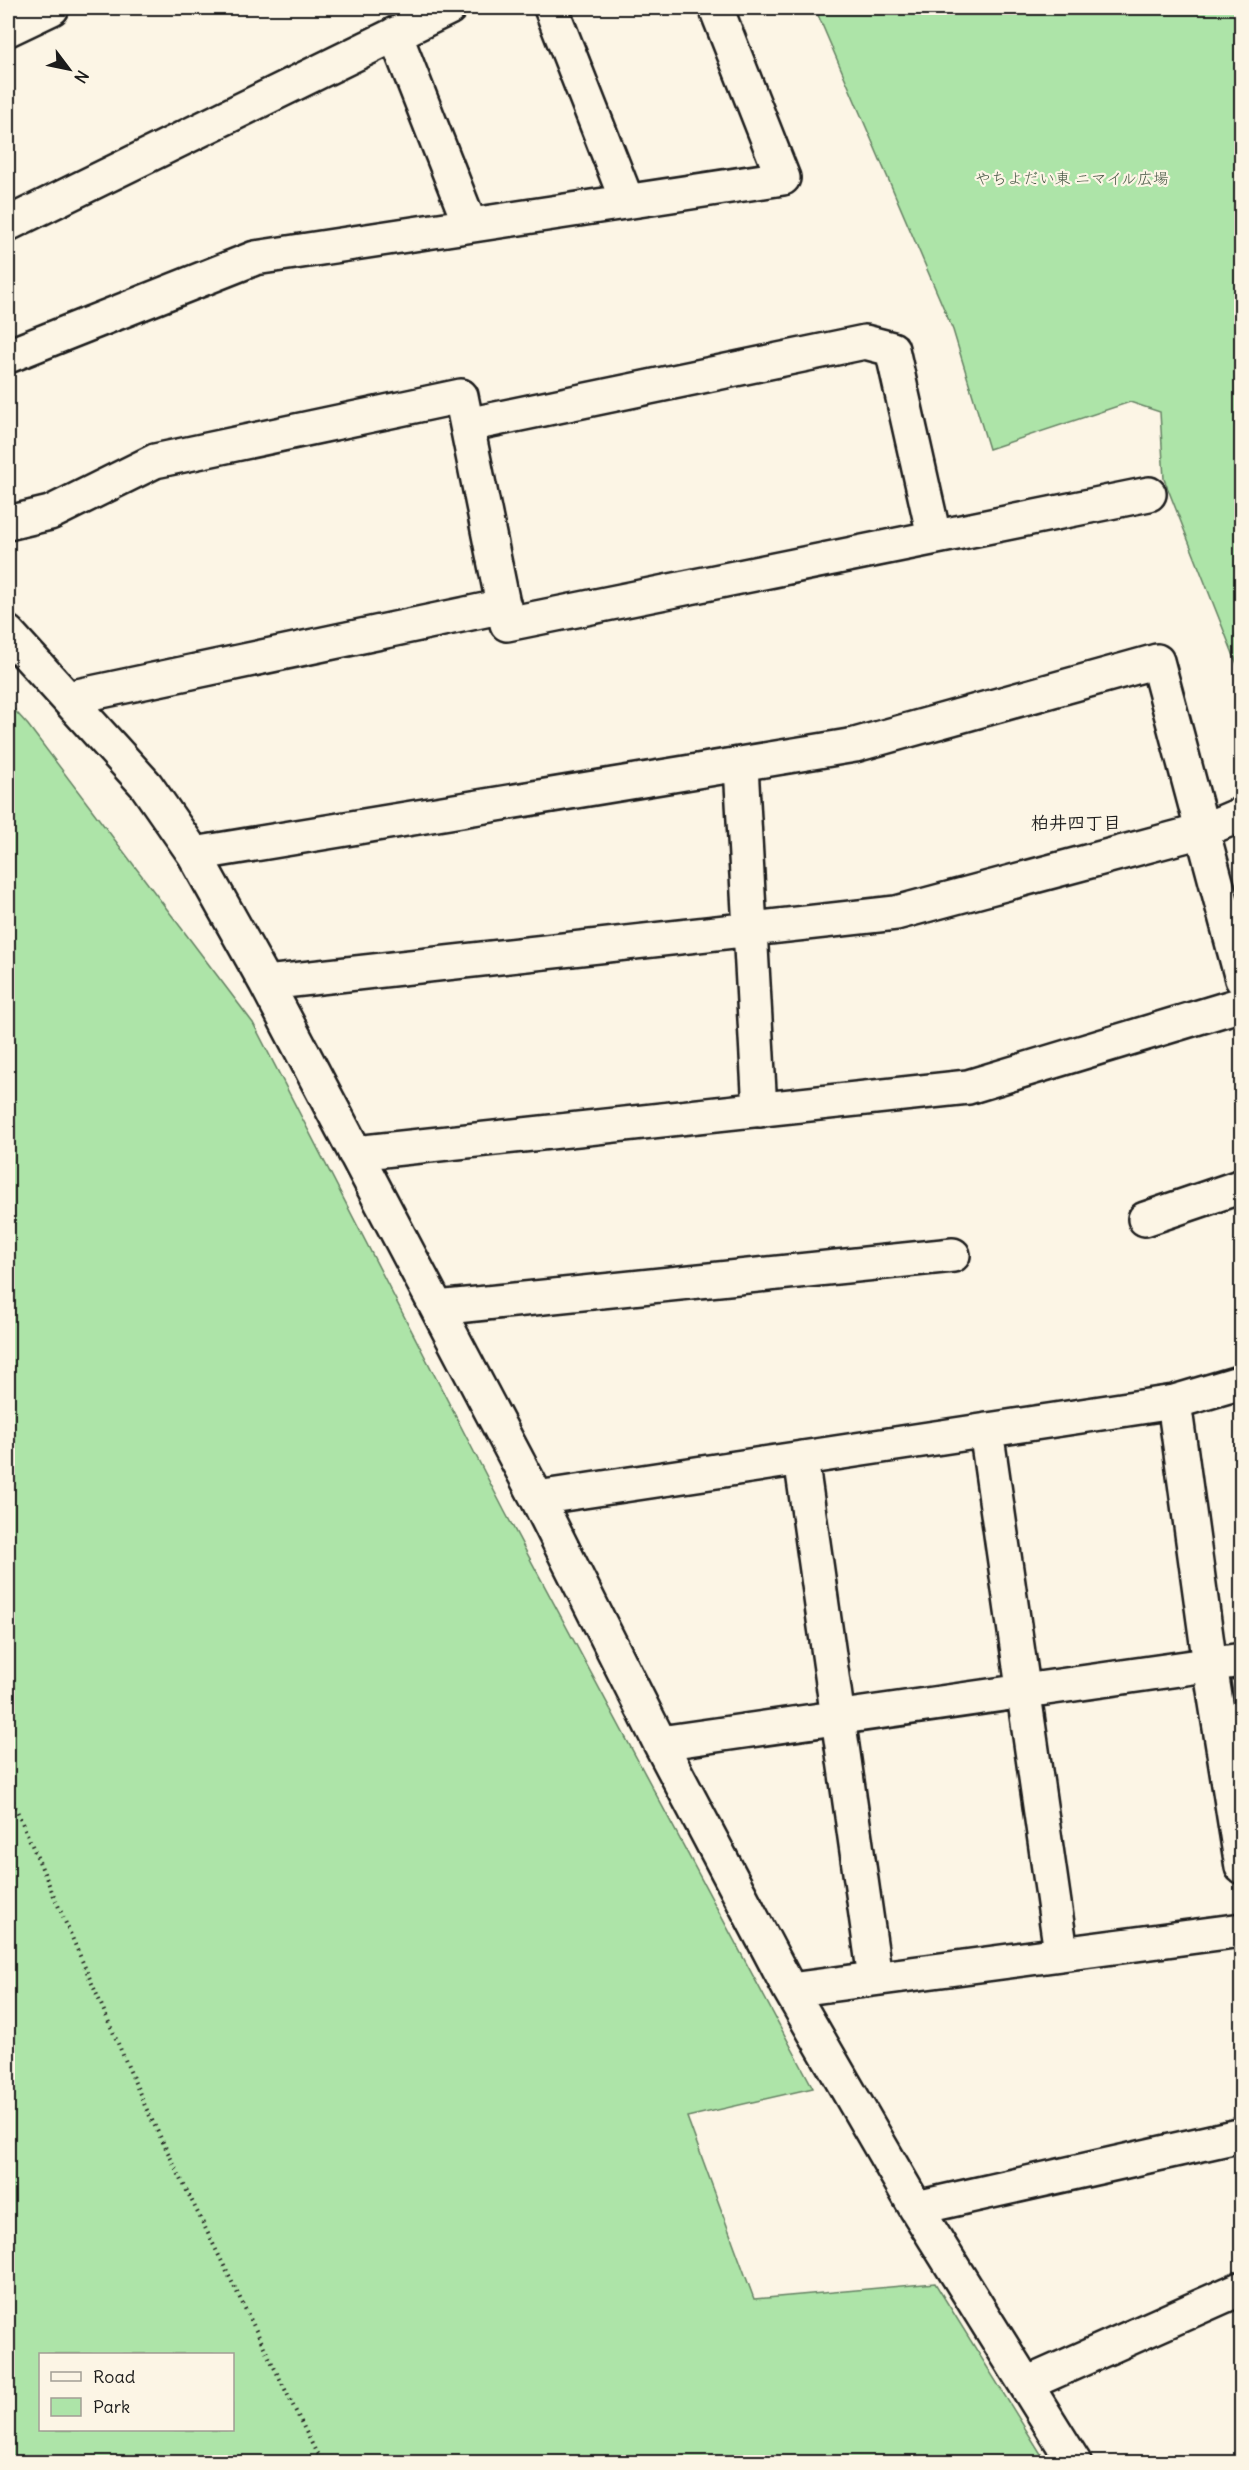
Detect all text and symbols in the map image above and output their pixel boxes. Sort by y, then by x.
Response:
north arrow [39,39,99,99]
text: N [70,67,93,87]
park label: やちよだい東 ニマイル広場 [975,168,1169,188]
district label: 柏井四丁目 [1031,811,1121,834]
legend [39,2353,234,2431]
text: Road [93,2365,136,2388]
text: Park [93,2395,130,2418]

